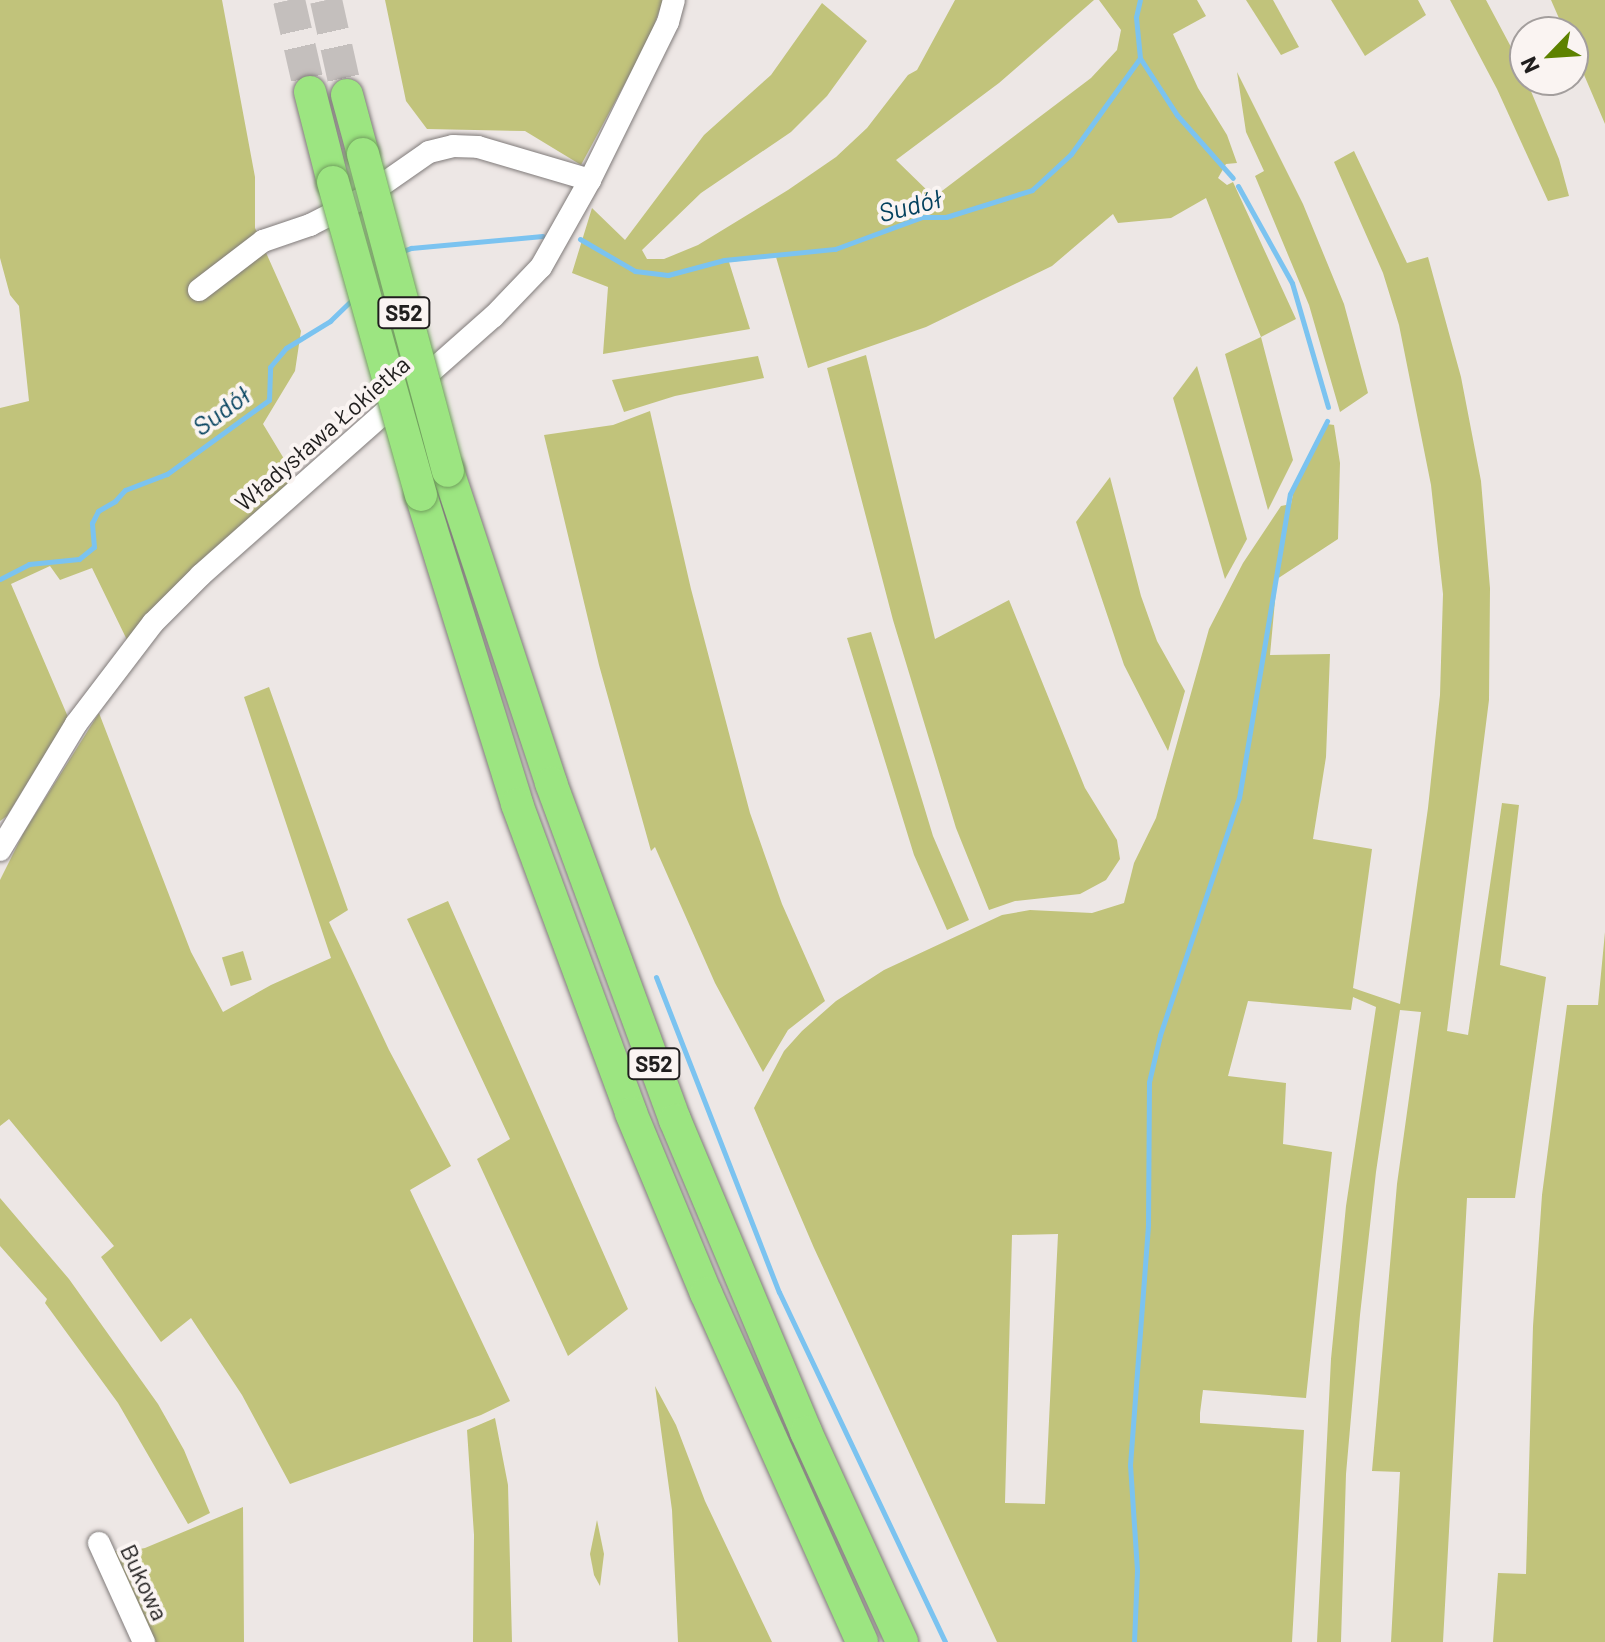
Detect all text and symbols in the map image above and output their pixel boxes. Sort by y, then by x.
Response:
north arrow [1509,16,1589,96]
text: N [1514,53,1544,77]
water label: Sudół [875,182,945,228]
road number: S52 [376,295,432,331]
street label: Władysława Łokietka [229,349,415,517]
water label: Sudół [186,379,256,441]
road number: S52 [626,1046,682,1082]
street label: Bukowa [115,1539,175,1625]

